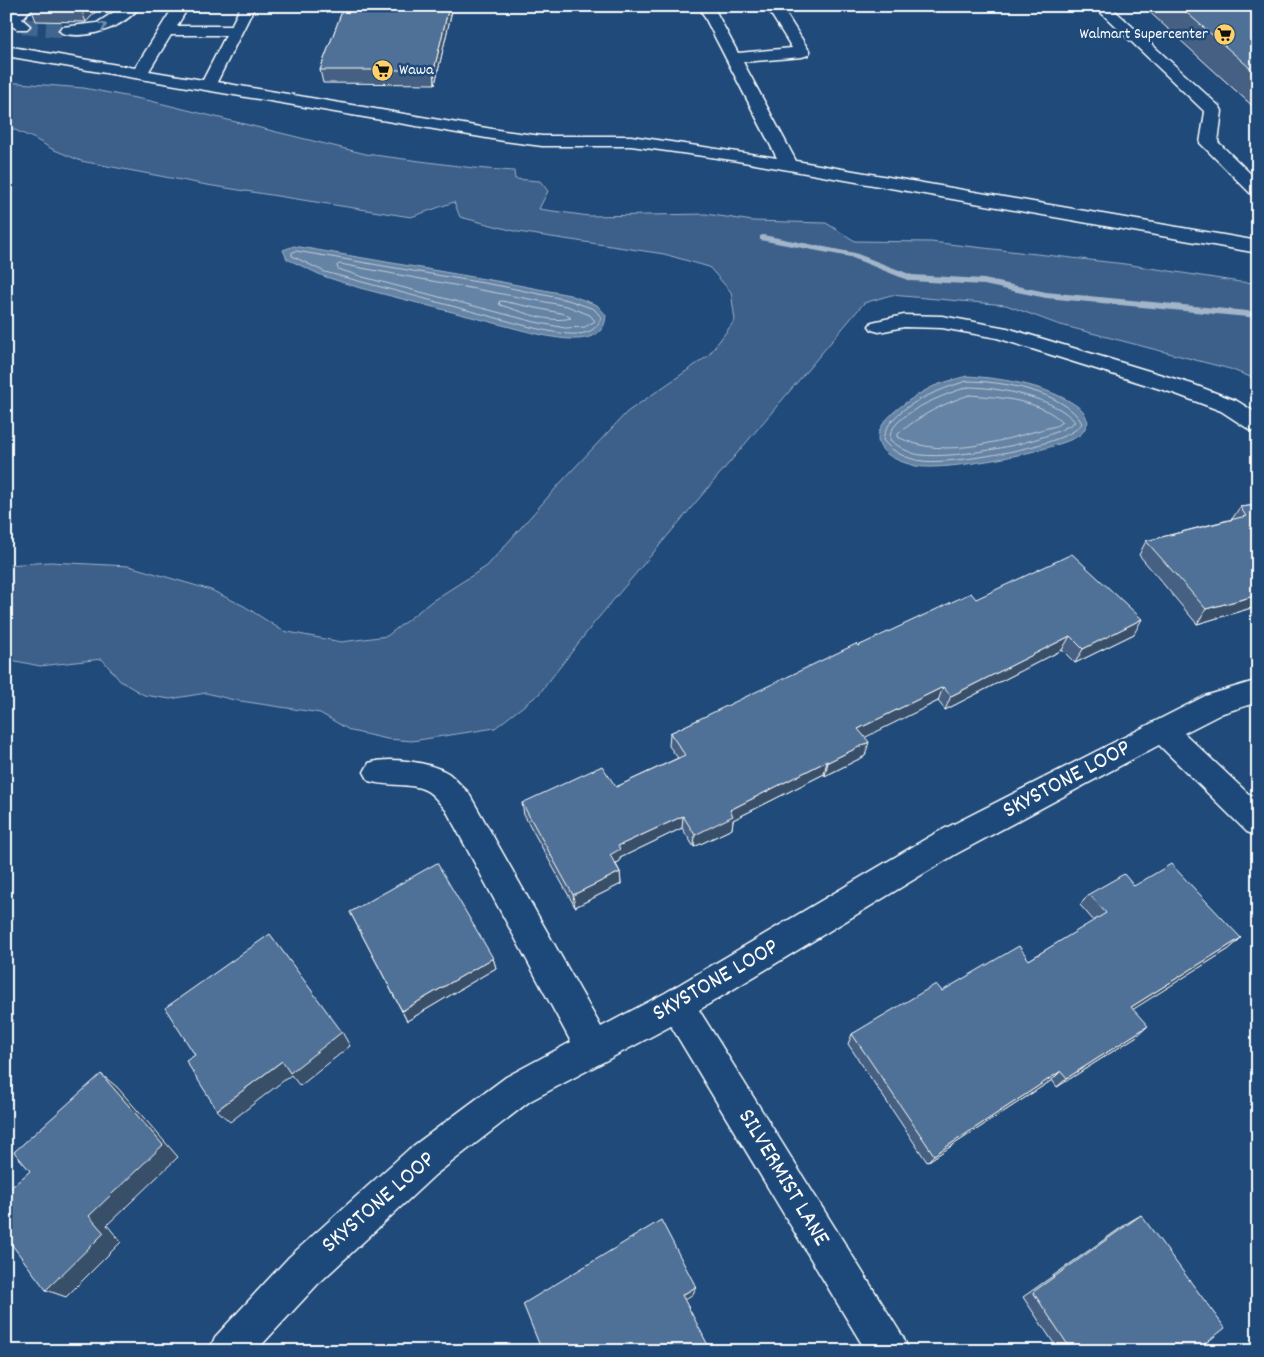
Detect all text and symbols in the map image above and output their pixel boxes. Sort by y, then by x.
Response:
one-way arrow [98,22,107,32]
supermarket icon: Walmart Supercenter [1212,22,1236,46]
place label: Walmart Supercenter [1079,23,1208,46]
supermarket icon: Wawa [371,58,395,82]
place label: Wawa [399,59,434,82]
street label: SKYSTONE LOOP [997,732,1137,828]
street label: SKYSTONE LOOP [646,931,786,1031]
street label: SILVERMIST LANE [729,1103,837,1253]
street label: SKYSTONE LOOP [315,1144,443,1262]

